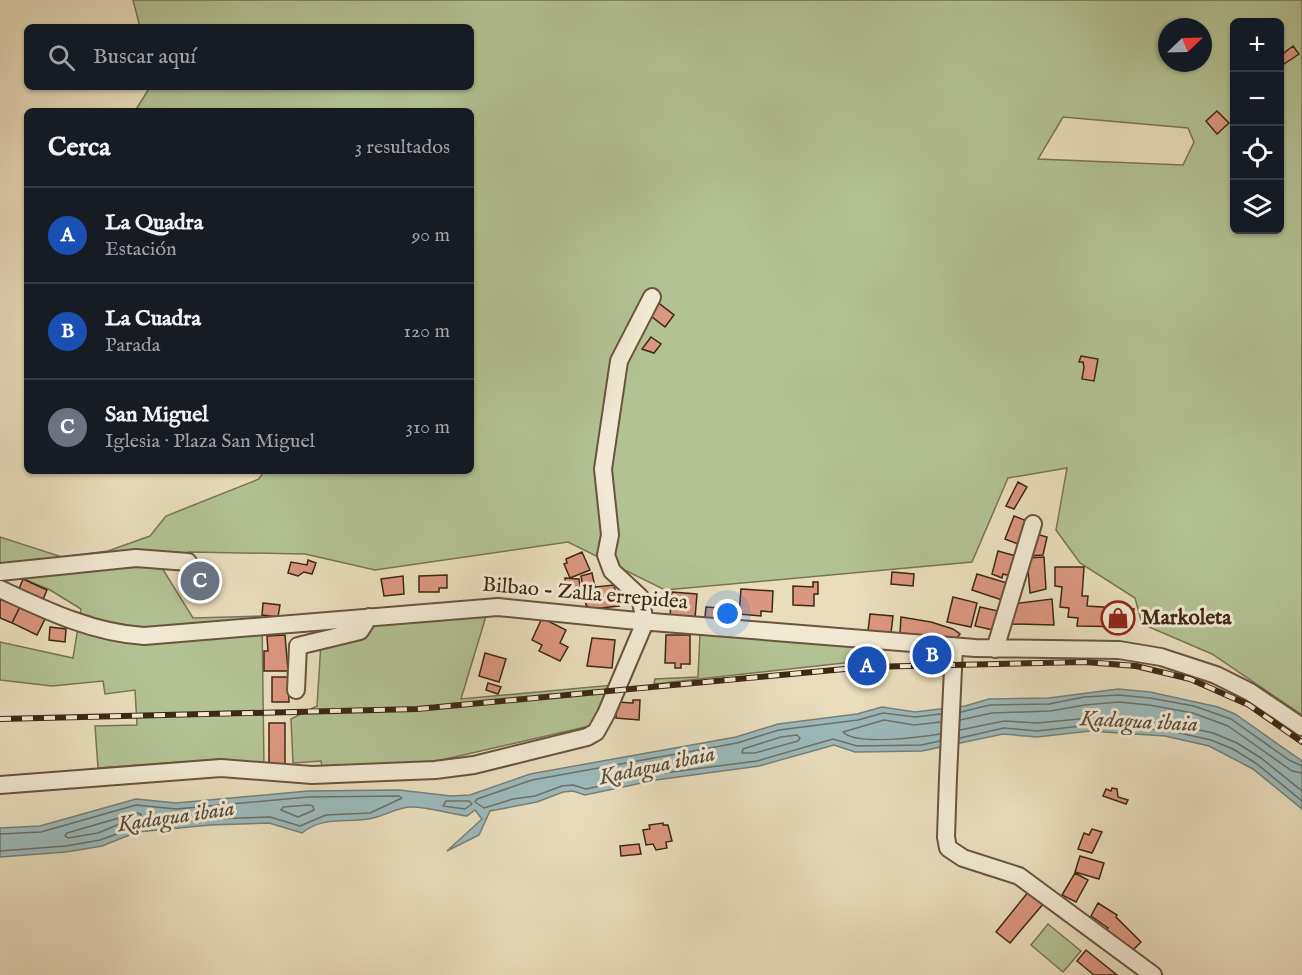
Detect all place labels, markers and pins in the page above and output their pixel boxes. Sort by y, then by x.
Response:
pin: C [180,558,220,604]
shop icon: Markoleta [1100,600,1136,636]
place label: Markoleta [1141,605,1232,632]
pin: B [912,632,952,678]
pin: A [848,644,886,688]

